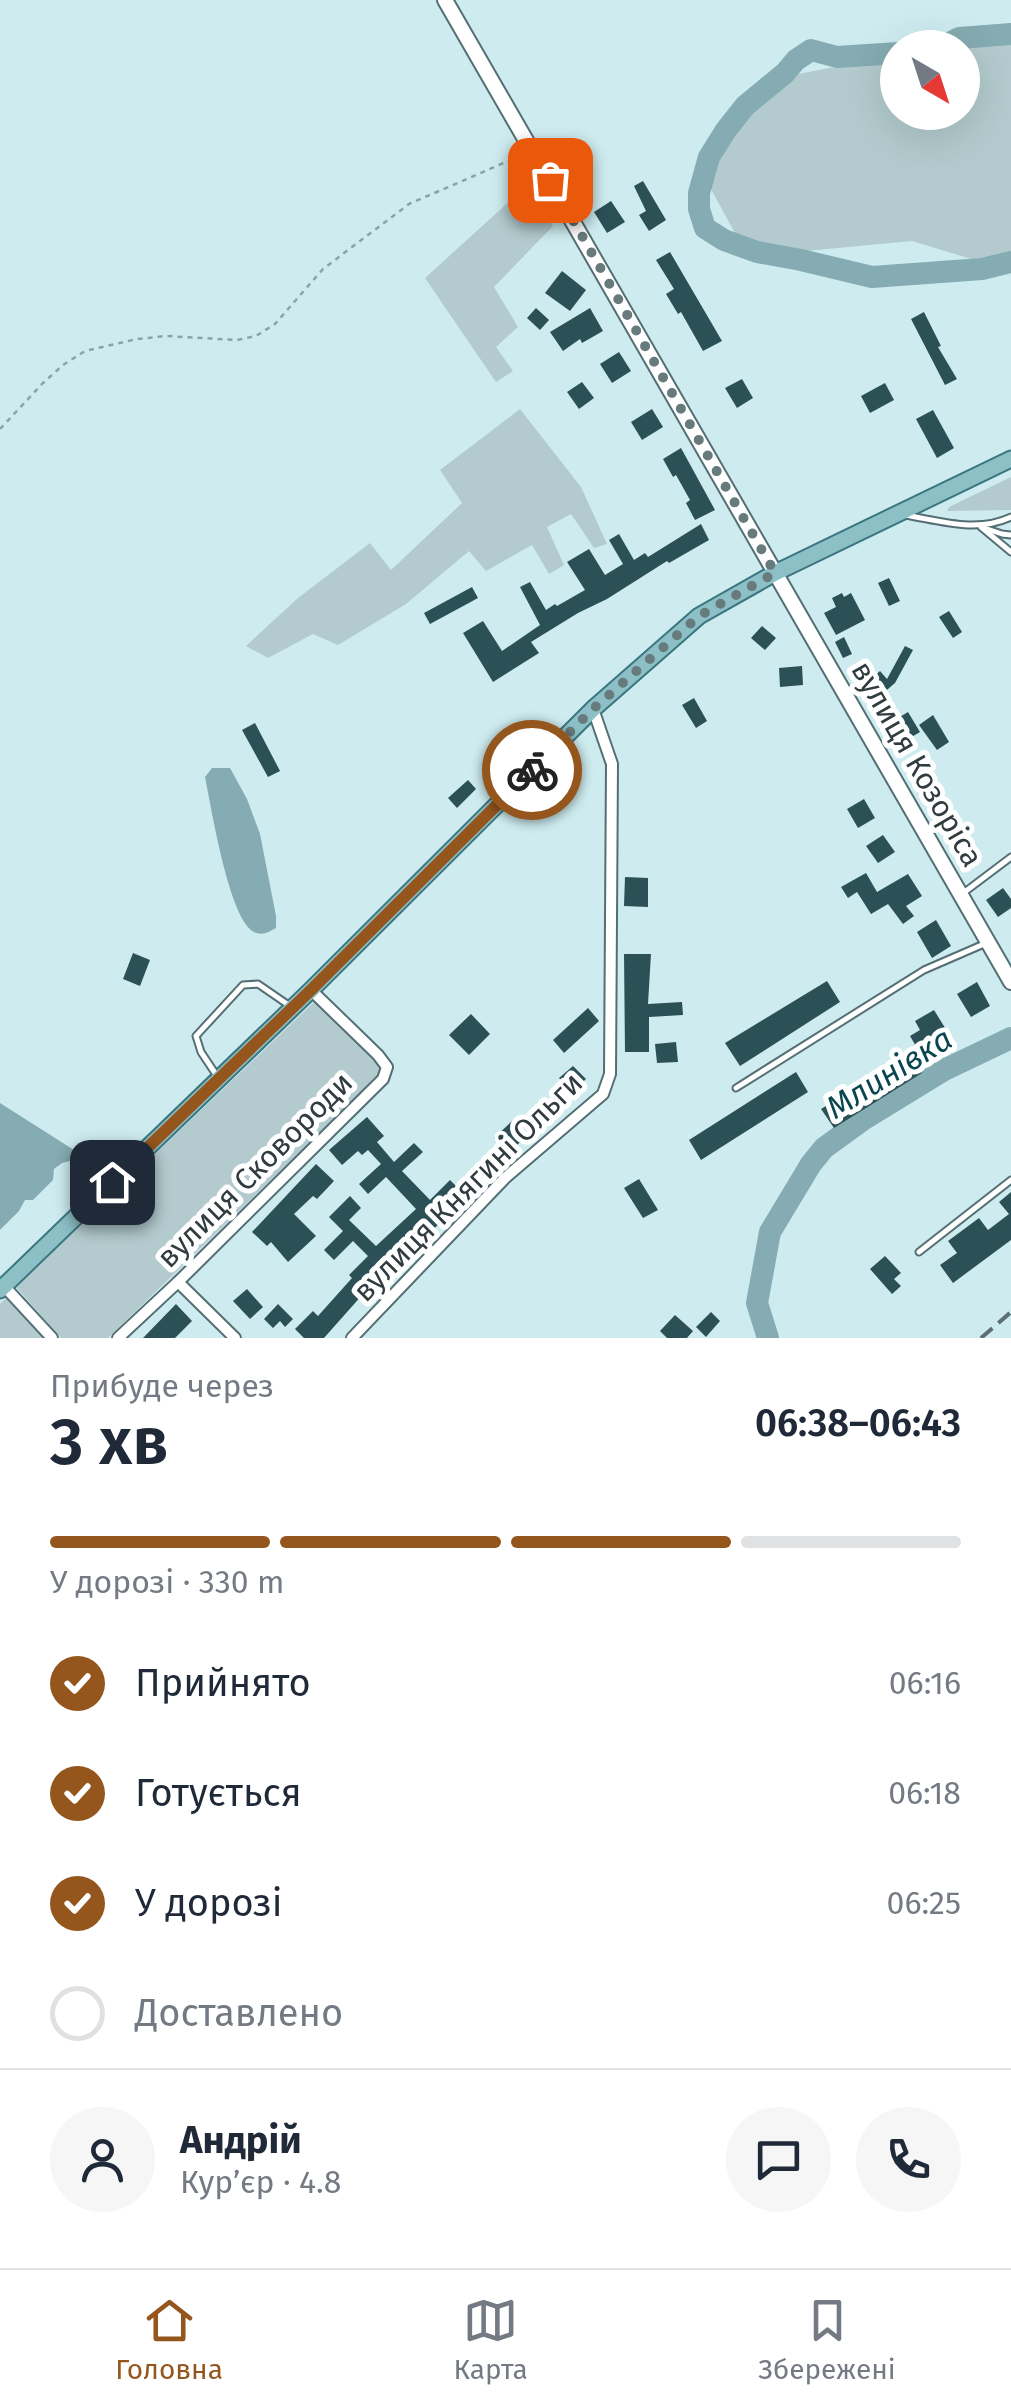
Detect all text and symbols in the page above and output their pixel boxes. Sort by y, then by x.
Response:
north arrow [880,30,980,130]
map controls [880,30,980,130]
pin [508,138,593,223]
icon: bag [523,153,578,208]
street label: вулиця Козоріса [844,655,990,873]
courier [482,720,582,820]
icon: bike [505,743,560,798]
water label: Млинівка [819,1019,959,1127]
street label: вулиця Сковороди [150,1065,360,1275]
street label: вулиця Княгині Ольги [346,1065,590,1309]
pin [70,1140,155,1225]
icon: home [85,1155,140,1210]
text: Прибуде через [50,1367,274,1405]
text: 06:38–06:43 [755,1400,961,1446]
text: 3 хв [50,1403,168,1481]
text: У дорозі · 330 m [50,1563,285,1601]
icon: check [50,1656,105,1711]
text: Прийнято [135,1660,311,1706]
text: 06:16 [889,1664,961,1702]
icon: check [50,1766,105,1821]
text: Готується [135,1770,302,1816]
text: 06:18 [888,1774,961,1812]
icon: check [50,1876,105,1931]
text: У дорозі [135,1880,282,1926]
text: 06:25 [887,1884,961,1922]
text: Доставлено [135,1990,343,2036]
button: person [50,2107,155,2212]
button: chat [726,2107,831,2212]
button: phone [856,2107,961,2212]
text: Андрій [180,2117,302,2163]
text: Кур’єр · 4.8 [180,2163,341,2201]
tab: Головна [115,2293,223,2386]
tab: Карта [454,2293,528,2386]
tab: Збережені [758,2293,896,2386]

